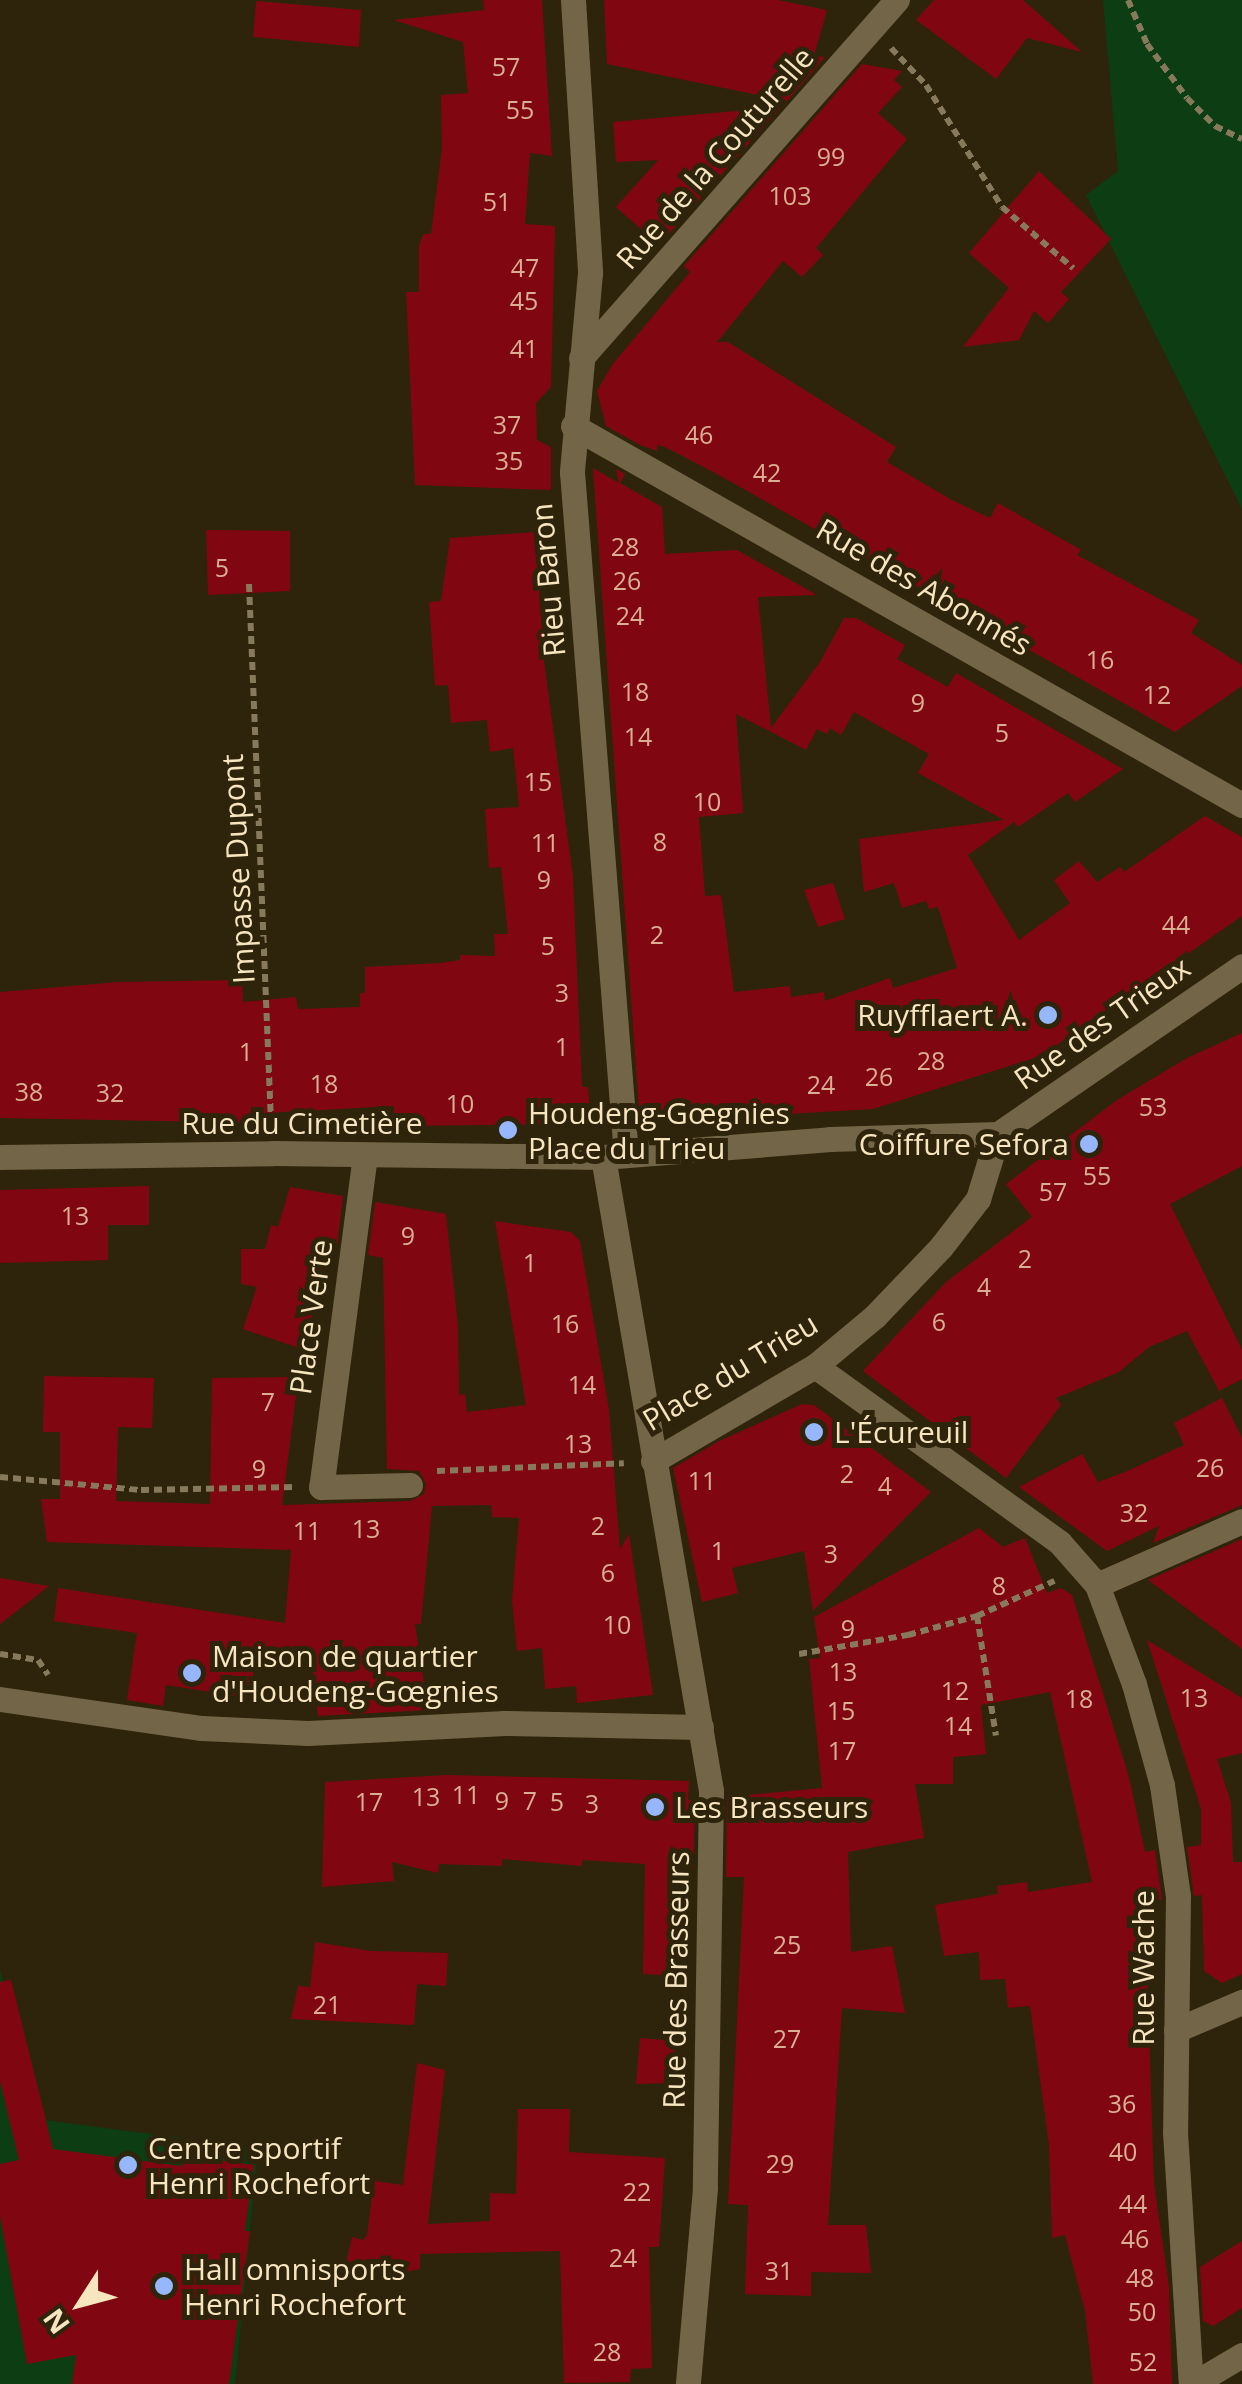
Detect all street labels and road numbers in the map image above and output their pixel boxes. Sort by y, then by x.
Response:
street label: Rue de la Couturelle [609,40,821,276]
street label: Rieu Baron [523,502,573,658]
street label: Rue des Abonnés [810,511,1038,663]
street label: Impasse Dupont [214,753,262,985]
street label: Rue des Trieux [1007,949,1197,1097]
street label: Rue du Cimetière [181,1105,423,1141]
street label: Place Verte [282,1237,340,1397]
street label: Place du Trieu [636,1306,824,1438]
street label: Rue des Brasseurs [656,1851,696,2109]
street label: Rue Wache [1125,1890,1161,2046]

